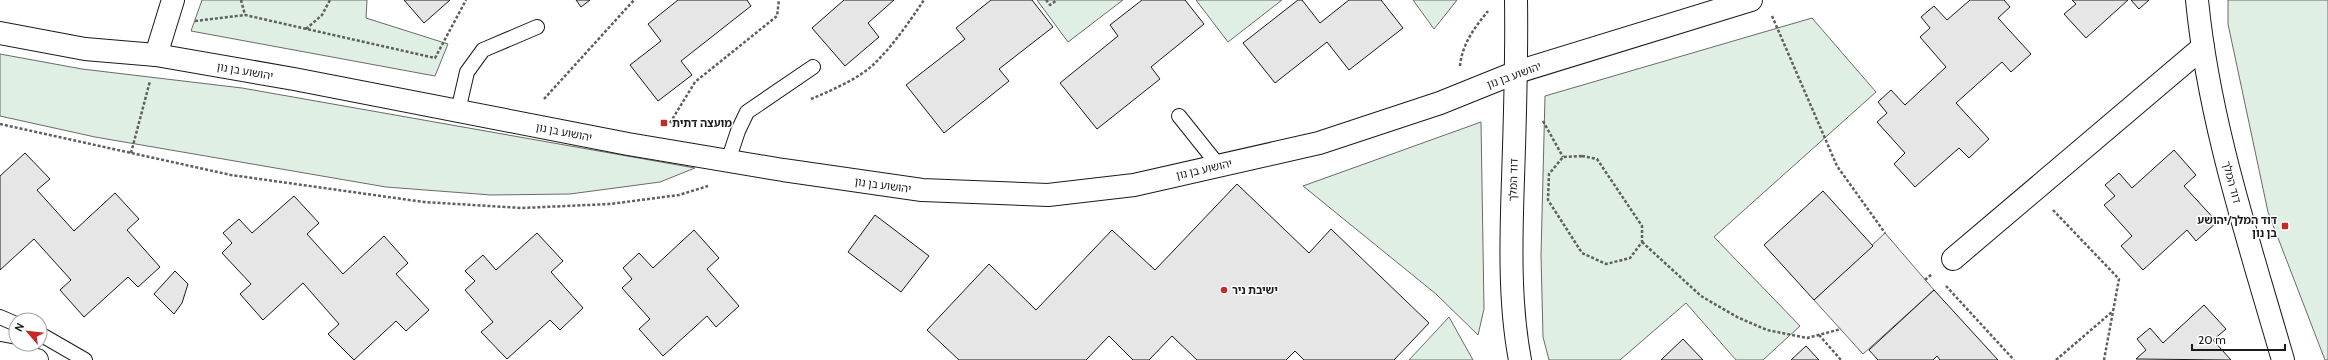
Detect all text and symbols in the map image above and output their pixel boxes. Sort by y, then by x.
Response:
street label: יהושוע בן נון [216,59,274,83]
street label: יהושוע בן נון [1485,59,1543,91]
place label: מועצה דתית [672,116,732,130]
marker: מועצה דתית [659,118,669,128]
street label: יהושוע בן נון [535,120,593,144]
street label: יהושוע בן נון [1175,156,1233,182]
street label: דוד המלך [1505,158,1521,202]
street label: דוד המלך [2220,159,2244,205]
street label: יהושוע בן נון [854,174,912,196]
place label: דוד המלך/יהושע בן נון [2197,213,2278,240]
marker: דוד המלך/יהושע בן נון [2280,221,2290,231]
place label: ישיבת ניר [1232,283,1278,297]
marker: ישיבת ניר [1219,285,1229,295]
north arrow [8,312,48,352]
text: N [11,321,27,334]
scale bar [2192,326,2285,352]
text: 20 m [2198,332,2226,347]

